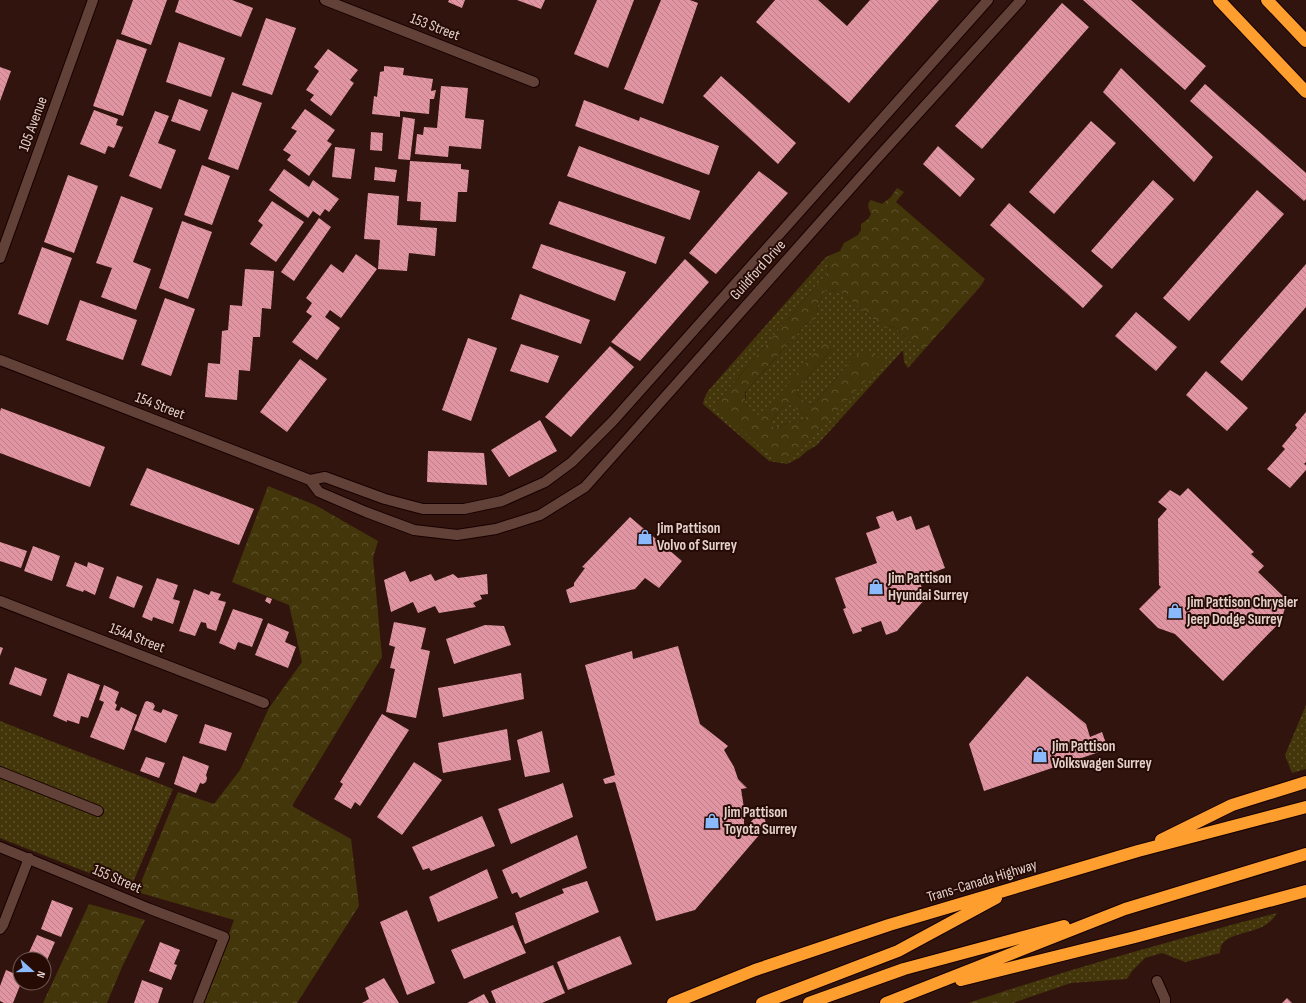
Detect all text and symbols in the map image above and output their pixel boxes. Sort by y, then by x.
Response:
street label: 153 Street [408,9,463,45]
street label: 105 Avenue [14,94,52,154]
street label: Guildford Drive [726,236,790,304]
street label: 154 Street [132,388,188,424]
place label: Jim Pattison Volvo of Surrey [656,519,738,555]
shop icon: Jim Pattison Volvo of Surrey [636,528,654,546]
place label: Jim Pattison Hyundai Surrey [887,569,969,605]
shop icon: Jim Pattison Hyundai Surrey [867,578,885,596]
place label: Jim Pattison Chrysler Jeep Dodge Surrey [1186,593,1298,629]
shop icon: Jim Pattison Chrysler Jeep Dodge Surrey [1166,602,1184,620]
street label: 154A Street [106,619,168,657]
place label: Jim Pattison Volkswagen Surrey [1051,737,1153,773]
shop icon: Jim Pattison Volkswagen Surrey [1031,746,1049,764]
place label: Jim Pattison Toyota Surrey [723,803,798,839]
shop icon: Jim Pattison Toyota Surrey [703,812,721,830]
street label: Trans-Canada Highway [925,855,1040,907]
street label: 155 Street [90,860,145,898]
north arrow [12,951,52,991]
text: N [34,969,48,980]

